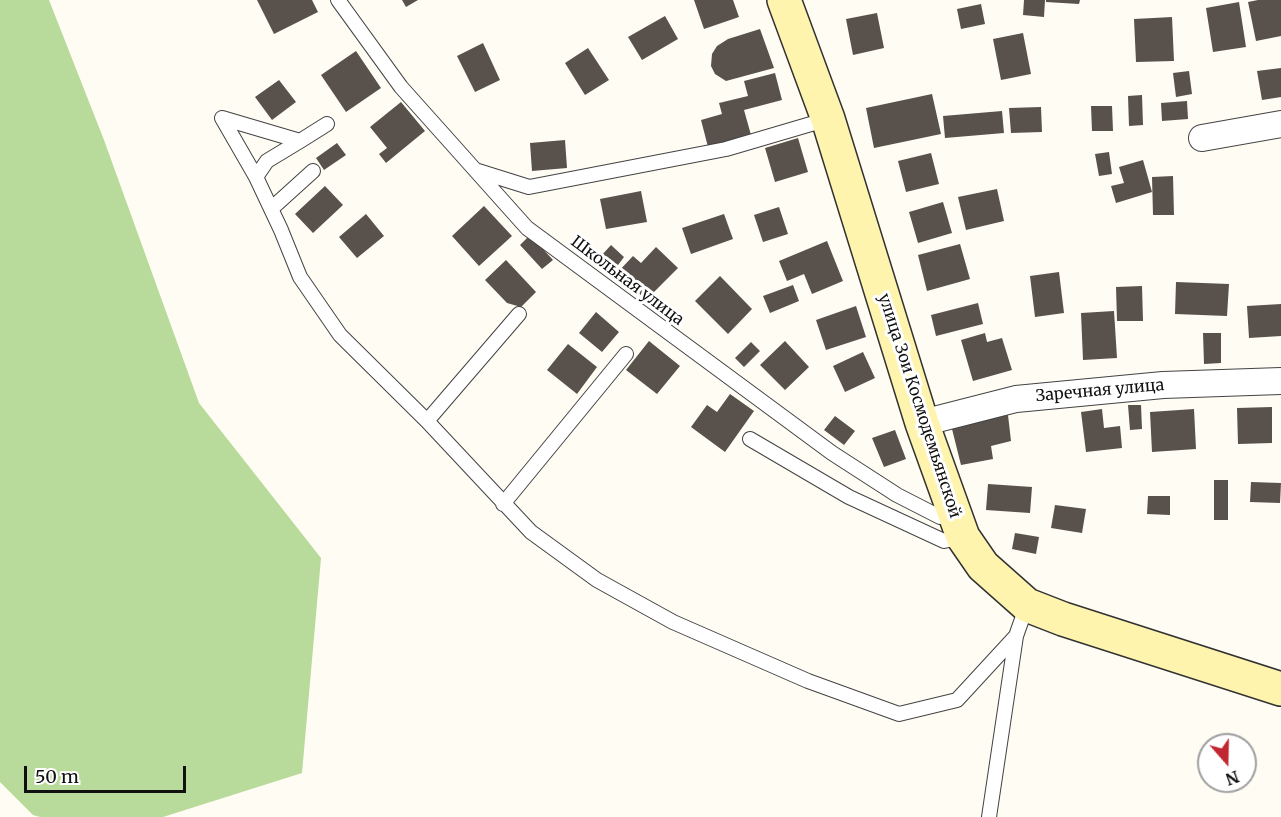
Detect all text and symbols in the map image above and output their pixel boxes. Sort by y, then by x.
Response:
street label: Школьная улица [567,232,687,330]
street label: улица Зои Космодемьянской [874,291,964,521]
street label: Заречная улица [1035,376,1165,406]
north arrow [1197,733,1257,793]
scale bar [27,754,189,792]
text: 50 m [35,765,79,788]
text: N [1223,766,1242,790]

